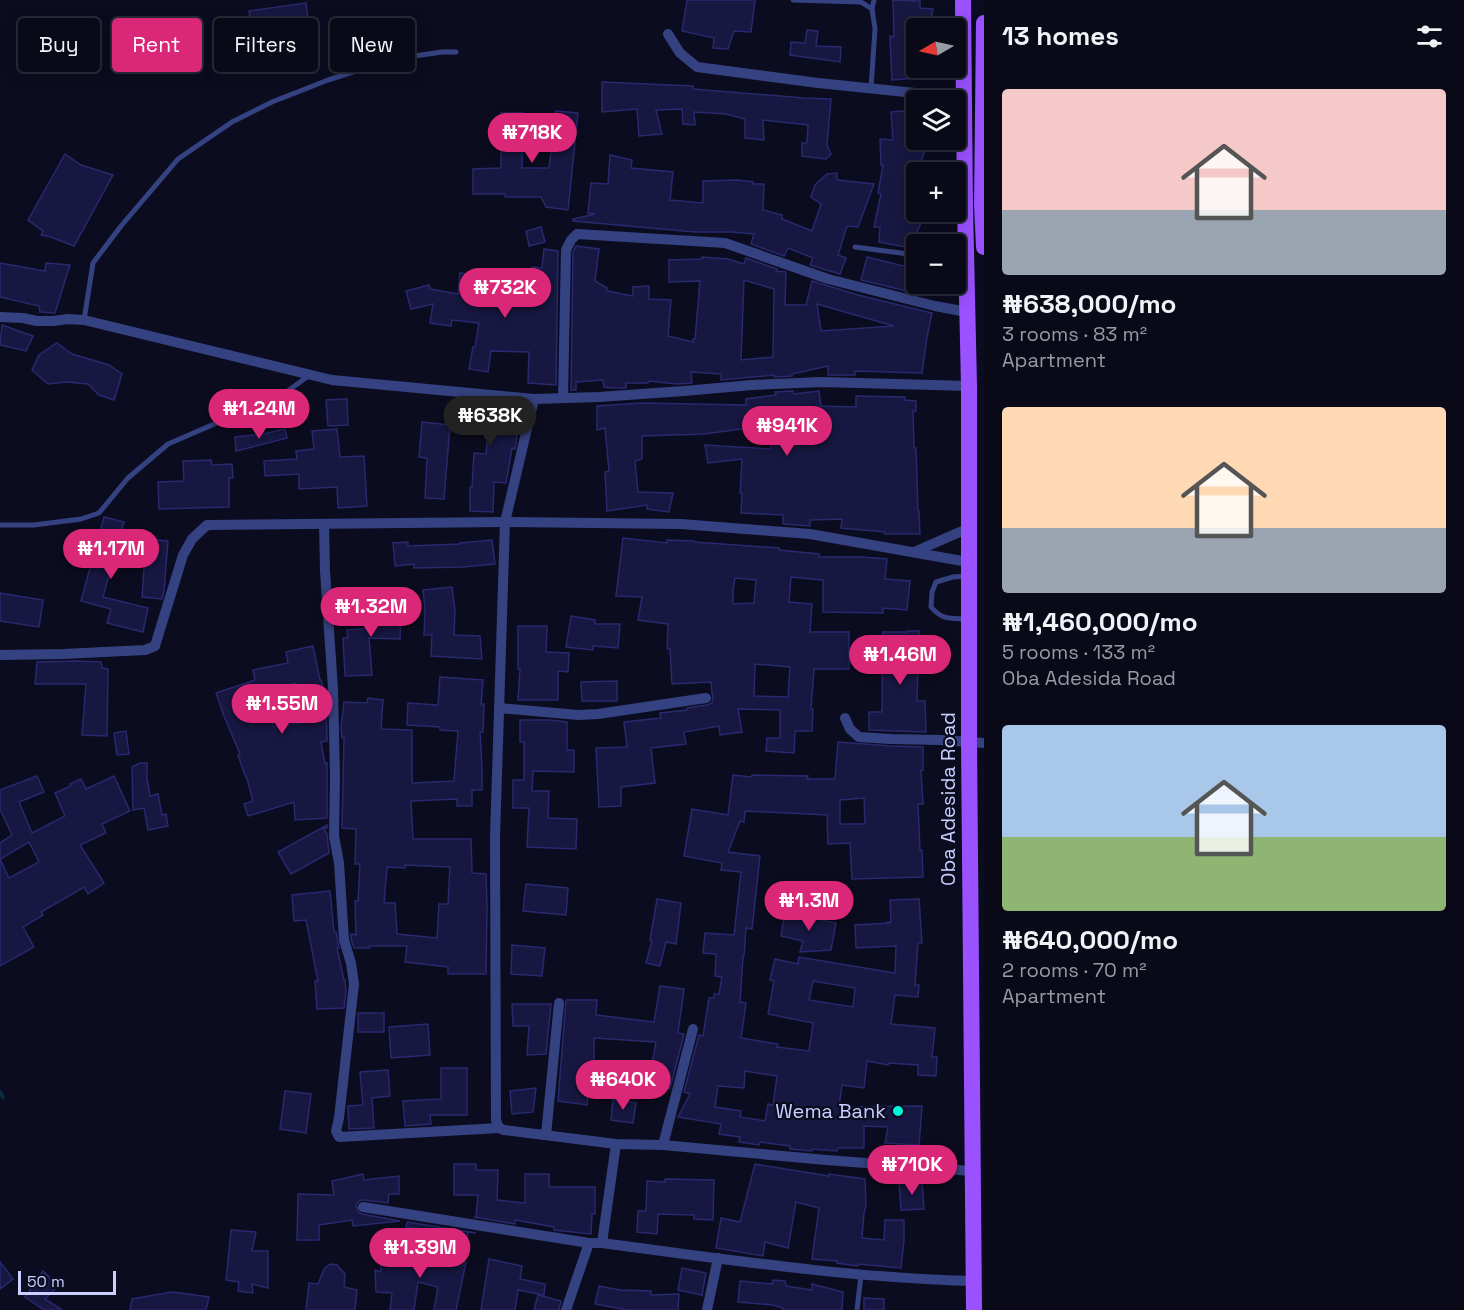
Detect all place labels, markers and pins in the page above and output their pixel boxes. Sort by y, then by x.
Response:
pin: ₦718K [490,113,574,164]
pin: ₦732K [463,268,547,319]
pin: ₦1.24M [210,389,308,440]
pin: ₦638K [448,396,532,447]
pin: ₦941K [745,406,829,457]
pin: ₦1.17M [62,529,160,580]
pin: ₦1.32M [322,587,420,638]
pin: ₦1.46M [851,635,949,686]
pin: ₦1.55M [233,684,331,735]
pin: ₦1.3M [767,881,851,932]
pin: ₦640K [581,1060,665,1111]
place label: Wema Bank [775,1098,886,1124]
marker: Wema Bank [891,1104,905,1118]
pin: ₦710K [870,1145,954,1196]
pin: ₦1.39M [371,1228,469,1279]

